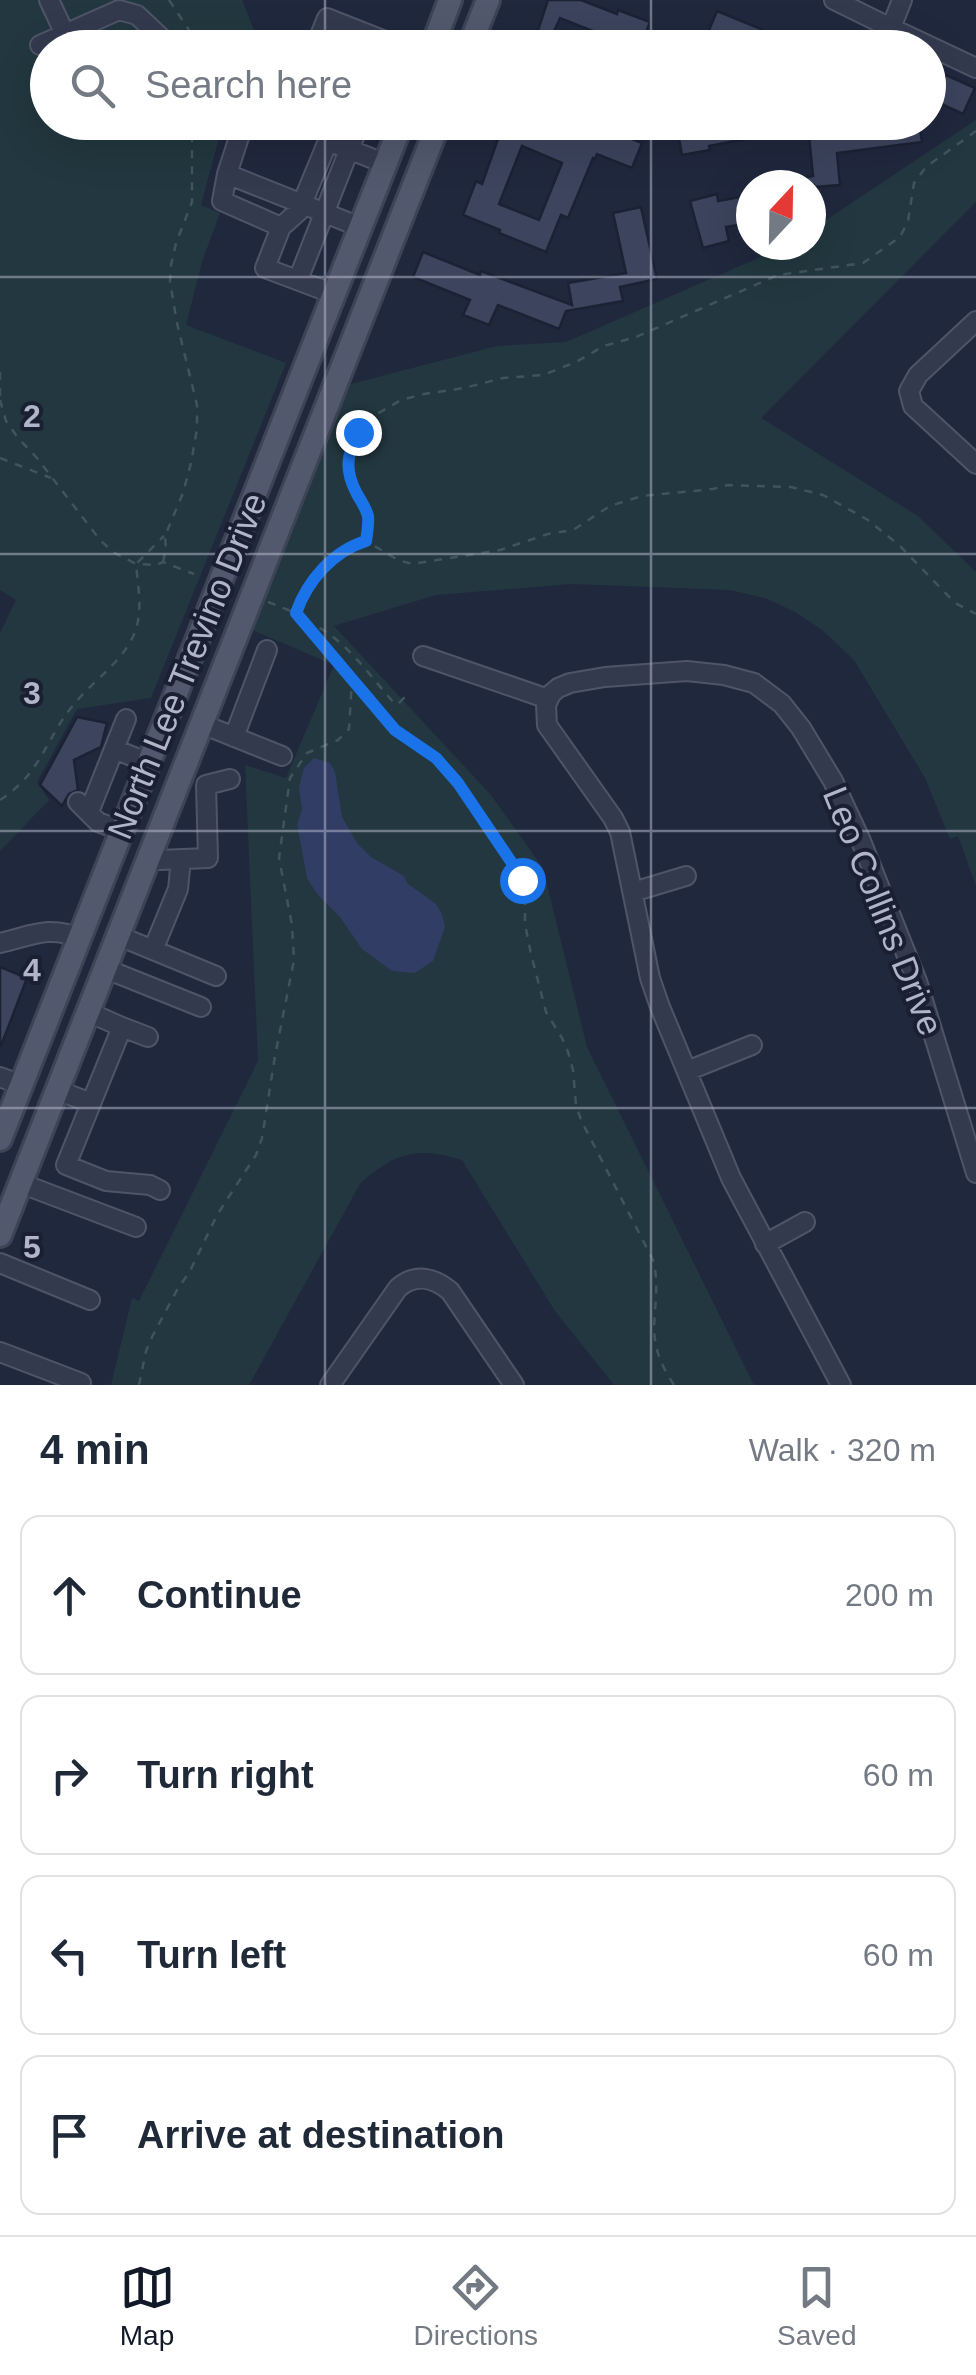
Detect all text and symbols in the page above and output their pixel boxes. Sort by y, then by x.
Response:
search box [30,30,946,140]
icon: search [65,58,120,113]
text: Search here [145,64,352,106]
north arrow [736,170,826,260]
text: 2 [23,398,41,434]
route end [336,410,382,456]
street label: North Lee Trevino Drive [99,487,274,844]
text: 3 [23,675,41,711]
street label: Leo Collins Drive [816,781,951,1041]
route start [500,858,546,904]
text: 4 [23,952,41,988]
text: 5 [23,1229,41,1265]
text: 4 min [40,1426,150,1473]
text: Walk · 320 m [749,1432,936,1468]
icon: ahead [42,1568,97,1623]
text: Continue [137,1574,302,1616]
text: 200 m [845,1577,934,1613]
icon: right [42,1748,97,1803]
text: Turn right [137,1754,314,1796]
text: 60 m [863,1757,934,1793]
icon: left [42,1928,97,1983]
text: Turn left [137,1934,286,1976]
text: 60 m [863,1937,934,1973]
icon: arrive [42,2108,97,2163]
text: Arrive at destination [137,2114,504,2156]
tab: Map [120,2260,175,2352]
tab: Directions [414,2260,538,2352]
tab: Saved [777,2260,856,2352]

